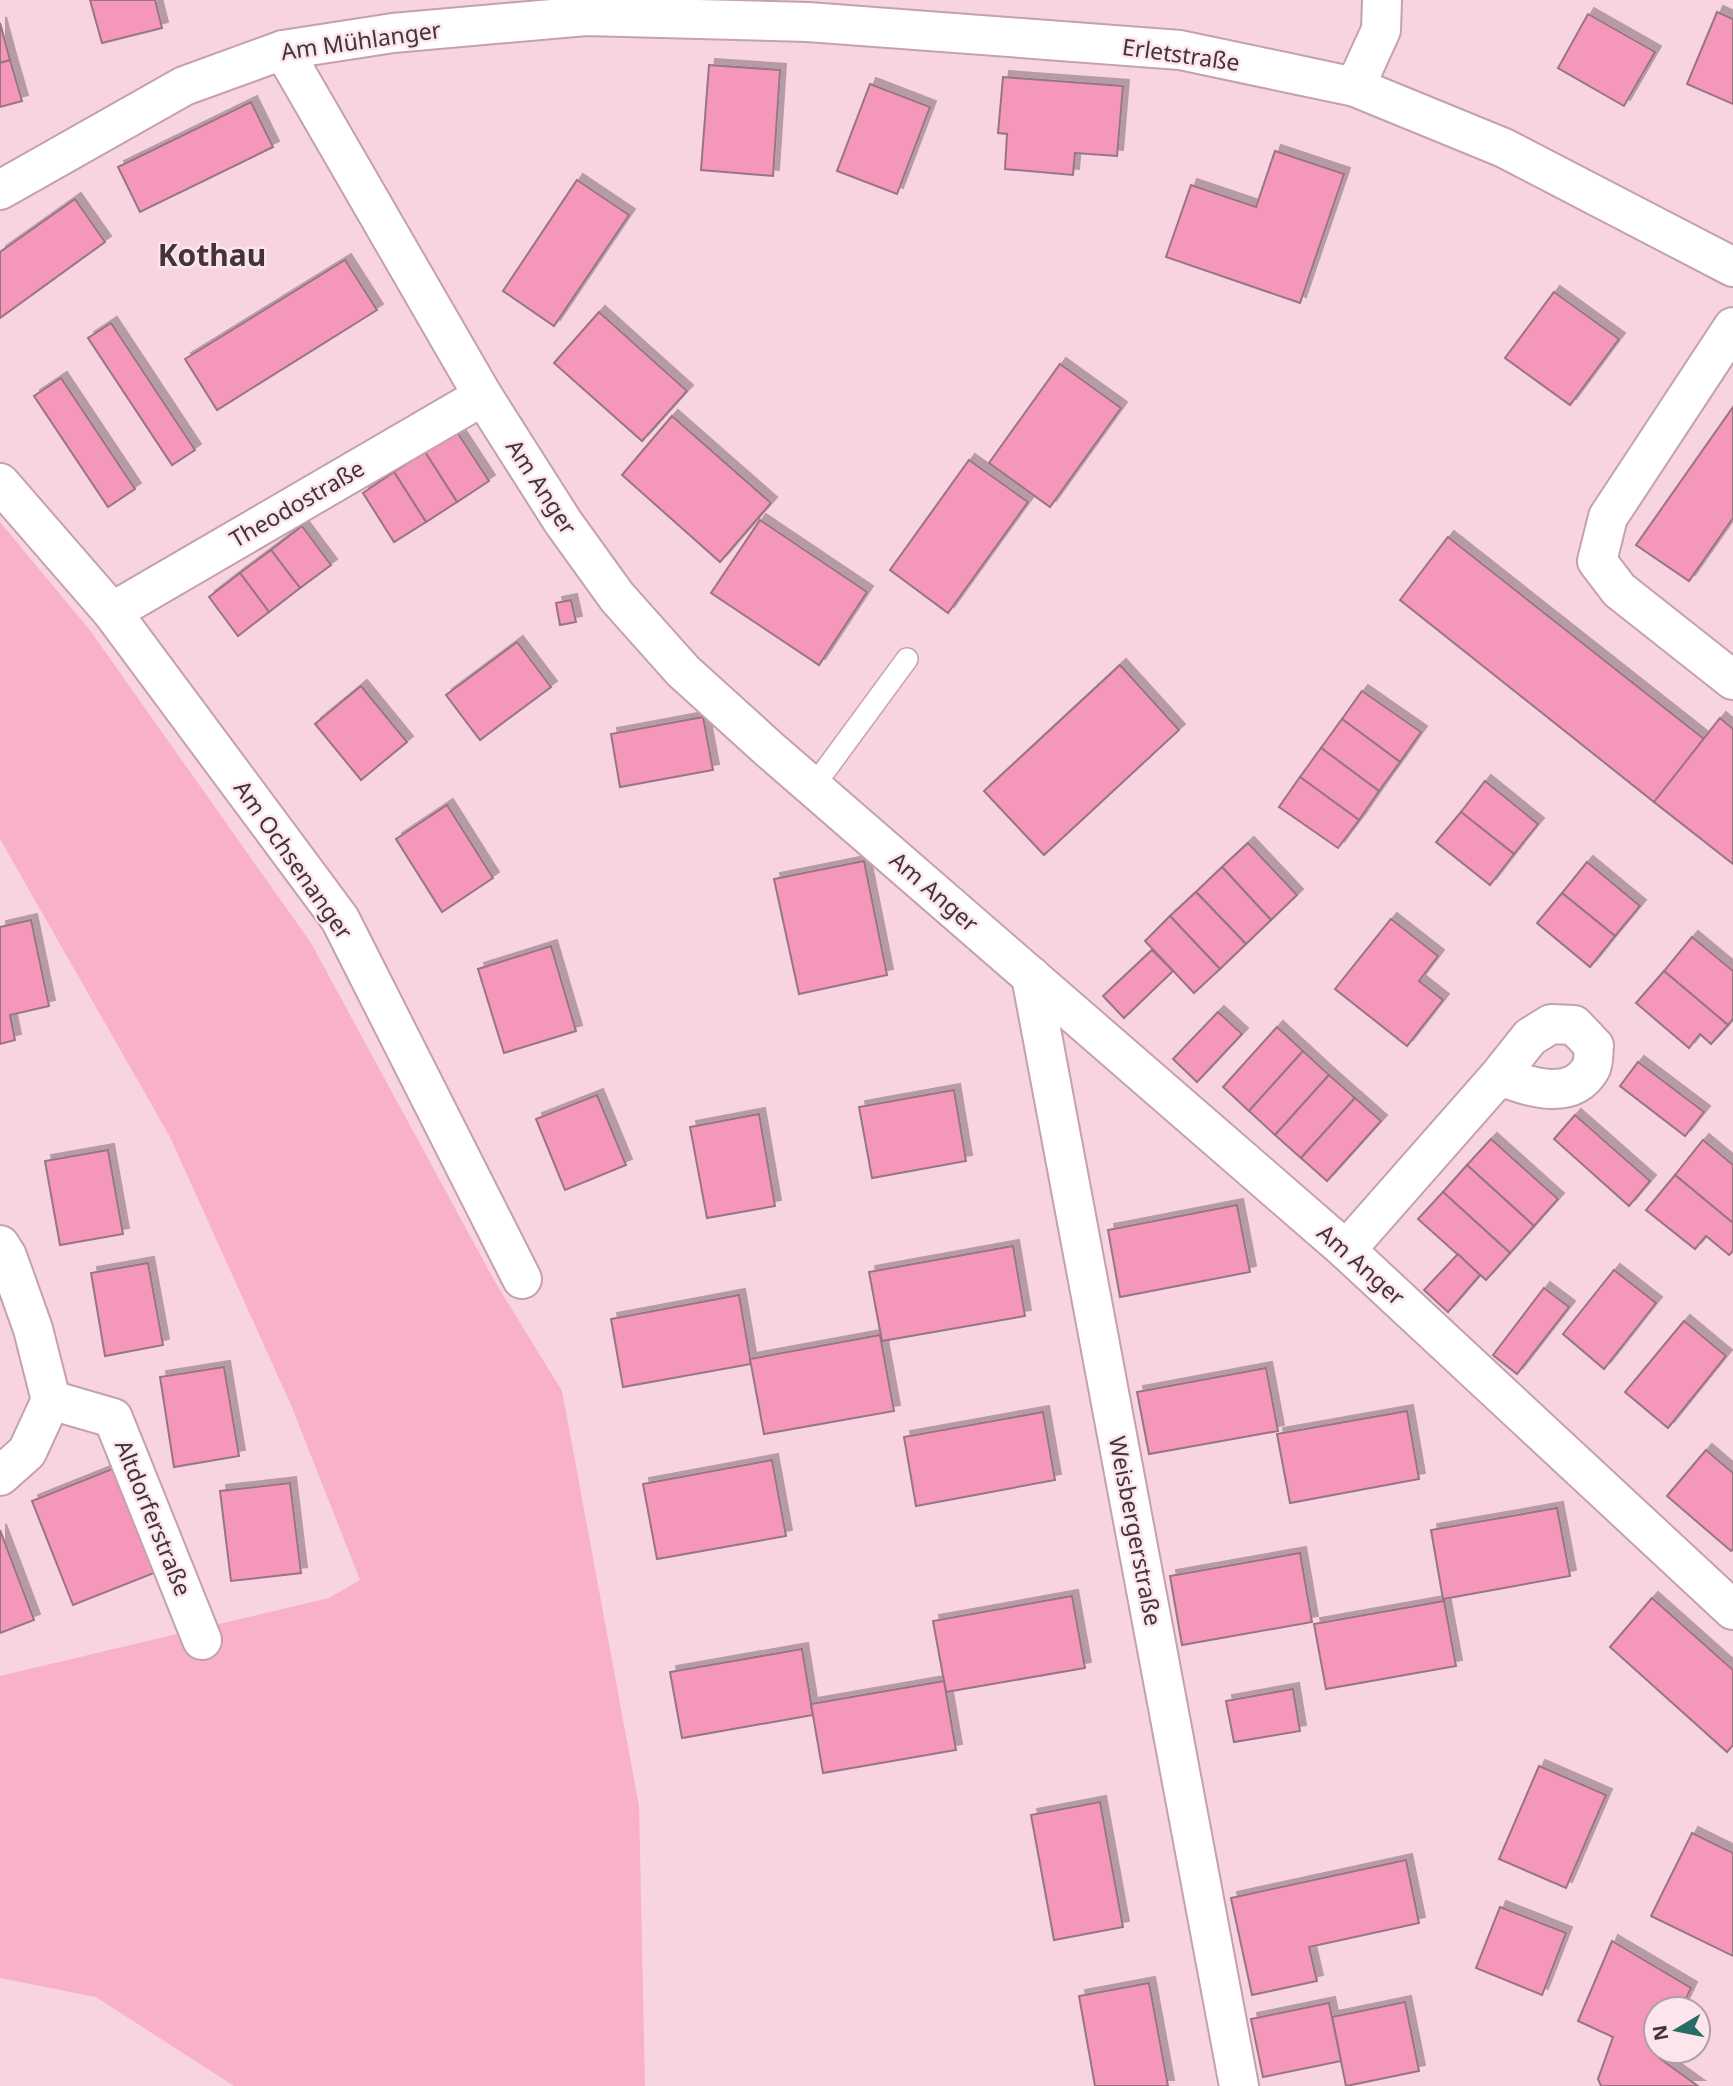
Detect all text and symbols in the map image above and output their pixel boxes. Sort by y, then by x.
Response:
street label: Am Mühlanger [279,13,443,67]
street label: Erletstraße [1120,30,1242,78]
district label: Kothau [158,234,266,275]
street label: Am Anger [499,433,585,541]
street label: Theodostraße [223,452,370,555]
street label: Am Ochsenanger [227,774,361,946]
street label: Am Anger [884,844,986,939]
street label: Am Anger [1311,1216,1413,1313]
street label: Weisbergerstraße [1102,1433,1170,1628]
street label: Altdorferstraße [108,1435,200,1600]
north arrow [1642,1995,1712,2065]
text: N [1646,2023,1674,2043]

